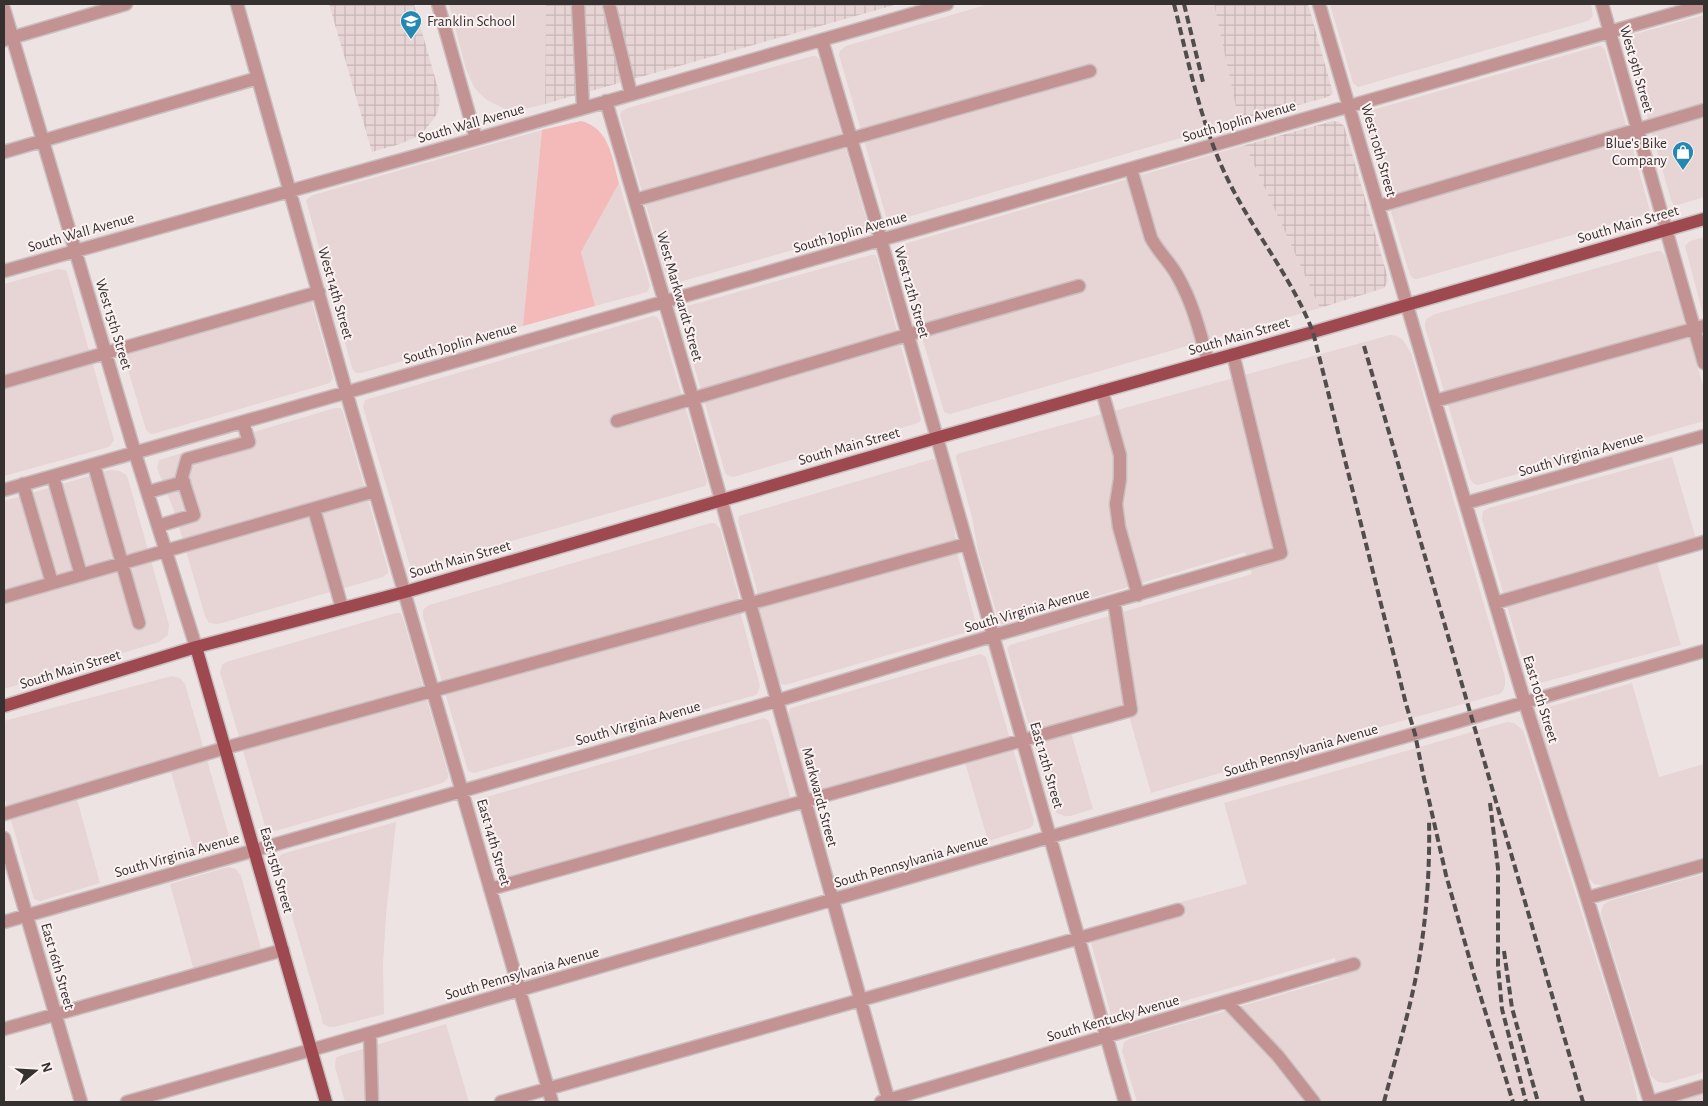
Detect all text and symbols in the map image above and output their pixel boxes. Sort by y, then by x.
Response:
school or university icon: Franklin School [399,9,423,40]
place label: Franklin School [427,14,515,29]
street label: West 9th Street [1617,24,1656,115]
street label: South Joplin Avenue [1181,98,1298,145]
street label: South Wall Avenue [416,101,526,146]
street label: West 10th Street [1358,102,1399,199]
place label: Blue's Bike Company [1605,136,1668,168]
shop icon: Blue's Bike Company [1671,140,1695,171]
street label: South Main Street [1576,203,1681,246]
street label: South Joplin Avenue [792,209,909,256]
street label: South Wall Avenue [26,210,136,255]
street label: West Markwardt Street [654,229,705,363]
street label: West 12th Street [891,244,932,340]
street label: West 14th Street [315,245,356,341]
street label: West 15th Street [93,277,135,372]
street label: South Main Street [1187,315,1292,358]
street label: South Joplin Avenue [402,320,519,367]
street label: South Main Street [797,425,902,468]
street label: South Virginia Avenue [1517,429,1645,480]
street label: South Main Street [408,538,513,581]
street label: South Virginia Avenue [963,585,1091,636]
street label: South Main Street [18,647,123,692]
street label: East 10th Street [1520,654,1561,745]
street label: South Virginia Avenue [574,698,702,749]
street label: East 12th Street [1027,720,1066,810]
street label: South Pennsylvania Avenue [1223,721,1380,780]
street label: Markwardt Street [799,746,840,849]
street label: East 14th Street [474,797,513,887]
street label: East 15th Street [257,826,296,915]
street label: South Virginia Avenue [113,830,241,881]
street label: South Pennsylvania Avenue [833,832,990,891]
street label: East 16th Street [38,921,77,1011]
street label: South Pennsylvania Avenue [444,944,601,1003]
street label: South Kentucky Avenue [1045,992,1181,1045]
north arrow [10,1046,60,1096]
text: N [38,1060,55,1074]

